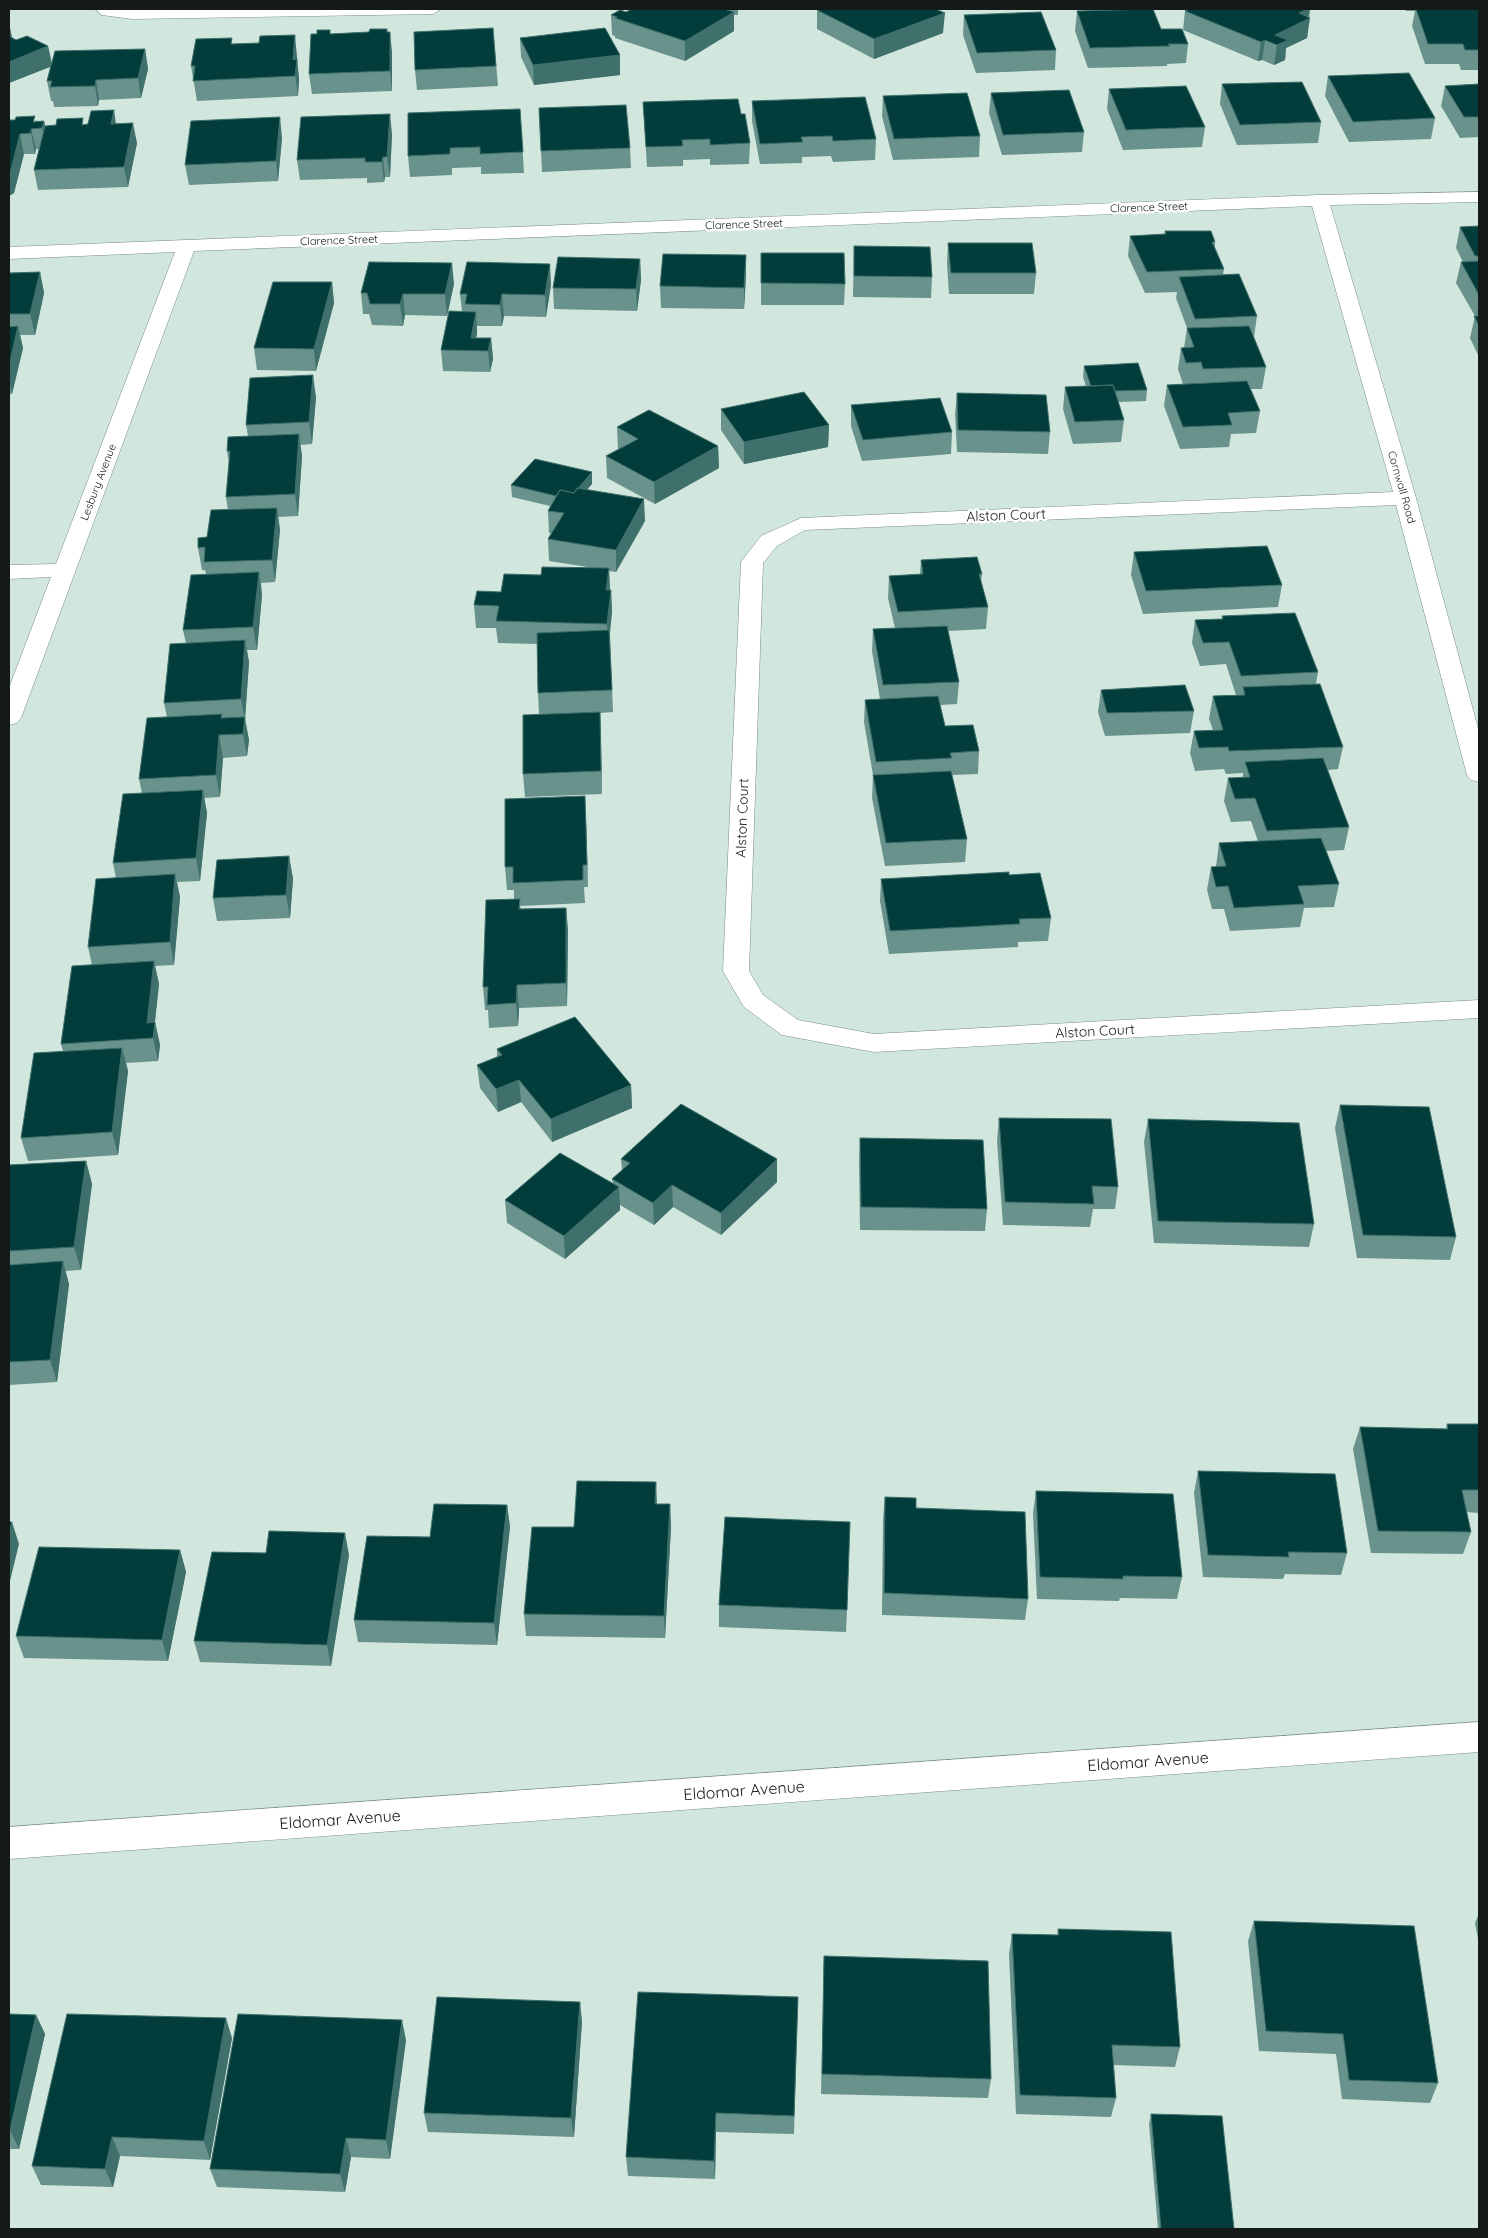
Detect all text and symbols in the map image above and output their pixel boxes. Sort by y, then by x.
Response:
street label: Clarence Street [1110,199,1188,215]
street label: Clarence Street [705,216,783,232]
street label: Clarence Street [300,232,378,248]
street label: Lesbury Avenue [77,442,119,522]
street label: Cornwall Road [1385,449,1419,525]
street label: Alston Court [966,505,1046,525]
street label: Alston Court [732,778,752,858]
street label: Alston Court [1055,1020,1135,1042]
street label: Eldomar Avenue [1087,1747,1209,1775]
street label: Eldomar Avenue [683,1776,805,1804]
street label: Eldomar Avenue [279,1805,401,1833]

